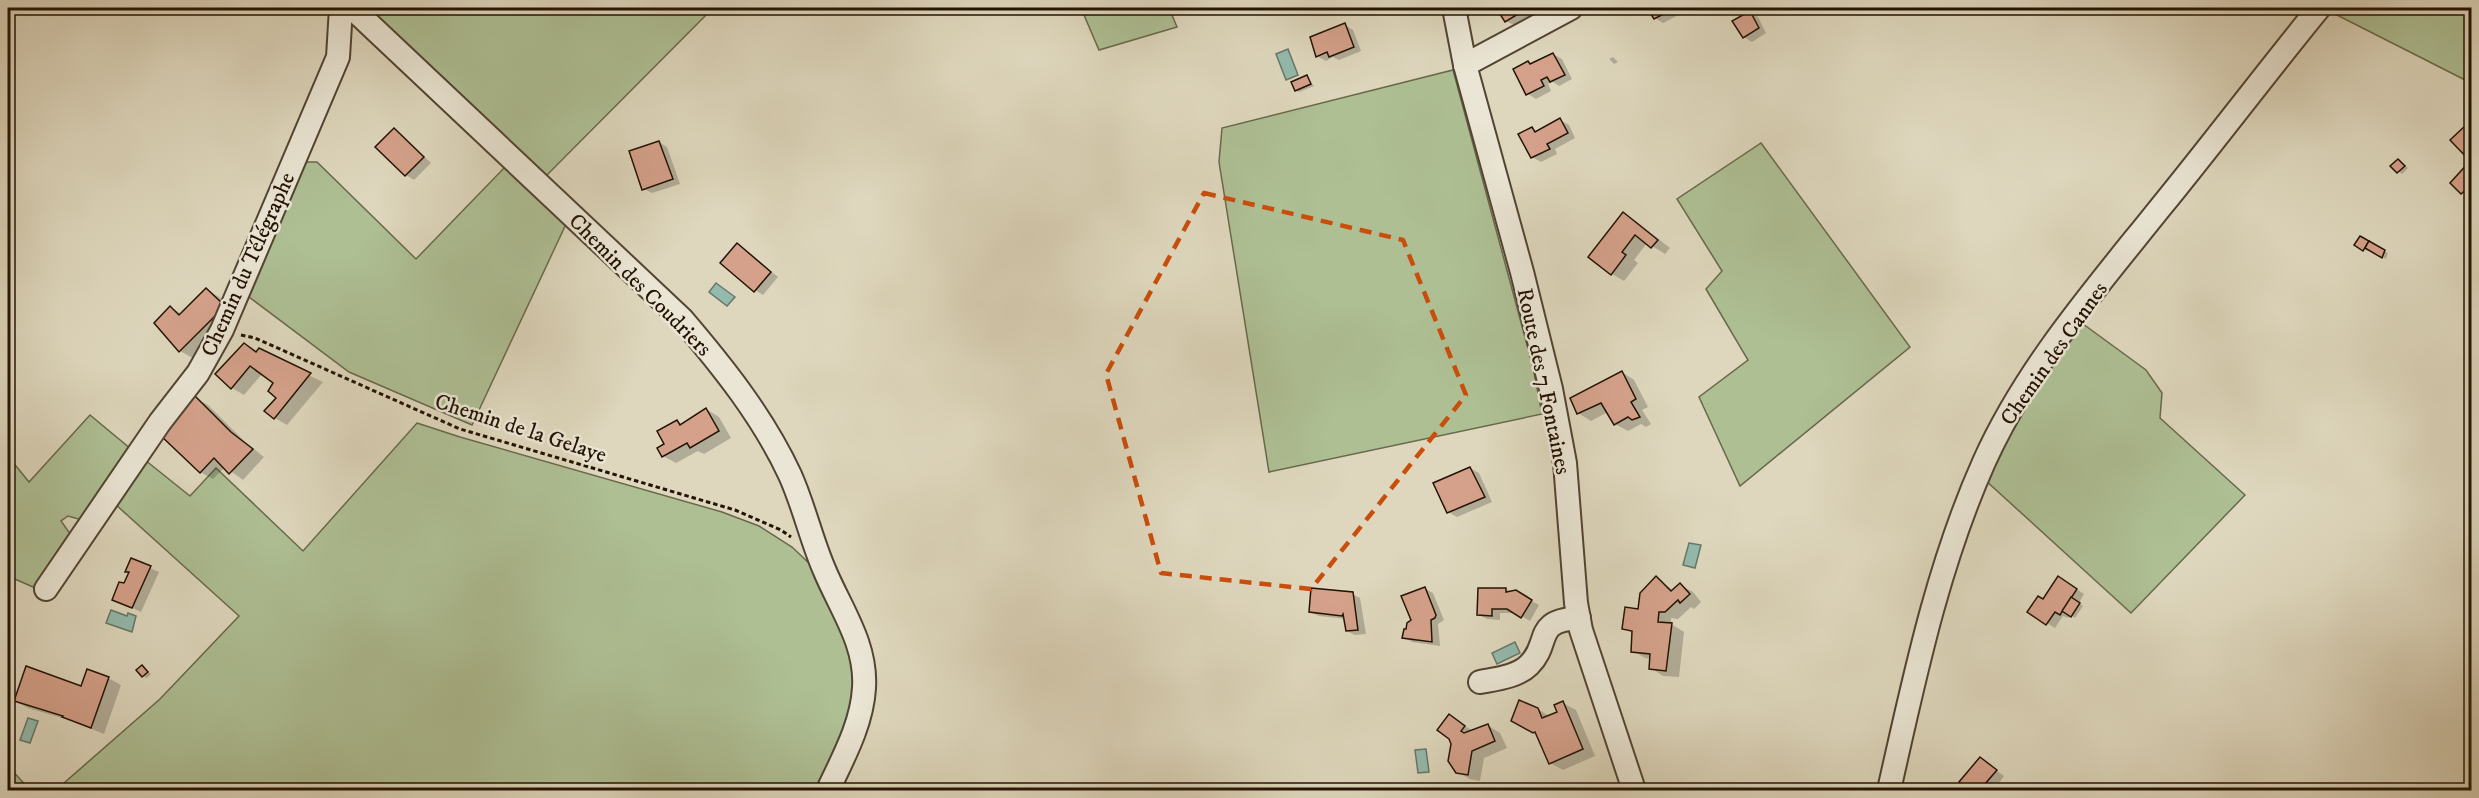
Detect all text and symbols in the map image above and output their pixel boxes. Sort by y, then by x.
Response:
street label: Chemin du Télégraphe [196,168,301,361]
street label: Chemin des Coudriers [563,208,717,362]
street label: Chemin des Cannes [1995,277,2114,431]
street label: Route des 7 Fontaines [1511,286,1576,477]
street label: Chemin de la Gelaye [431,388,610,469]

